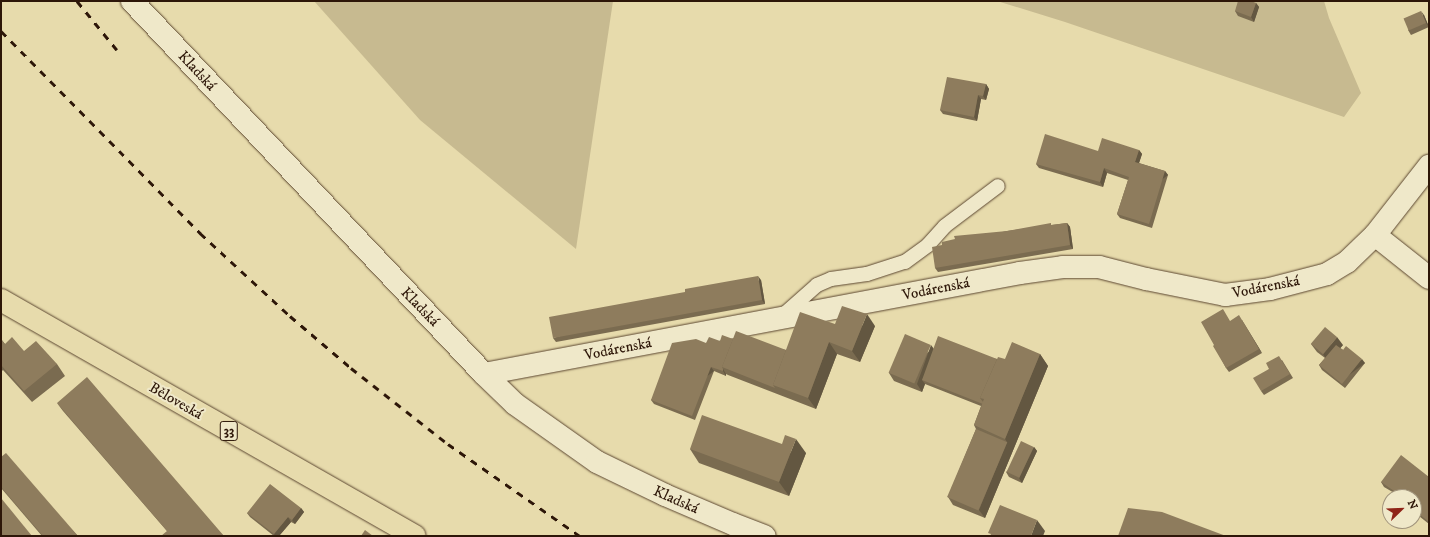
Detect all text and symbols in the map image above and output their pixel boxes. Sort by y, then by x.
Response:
street label: Kladská [174,47,220,95]
street label: Vodárenská [1231,272,1301,302]
street label: Vodárenská [901,274,971,304]
street label: Kladská [397,284,443,330]
street label: Vodárenská [583,334,653,364]
street label: Běloveská [146,378,206,424]
road number: 33 [219,419,239,443]
street label: Kladská [651,482,701,518]
north arrow [1382,489,1422,529]
text: N [1404,498,1420,512]

